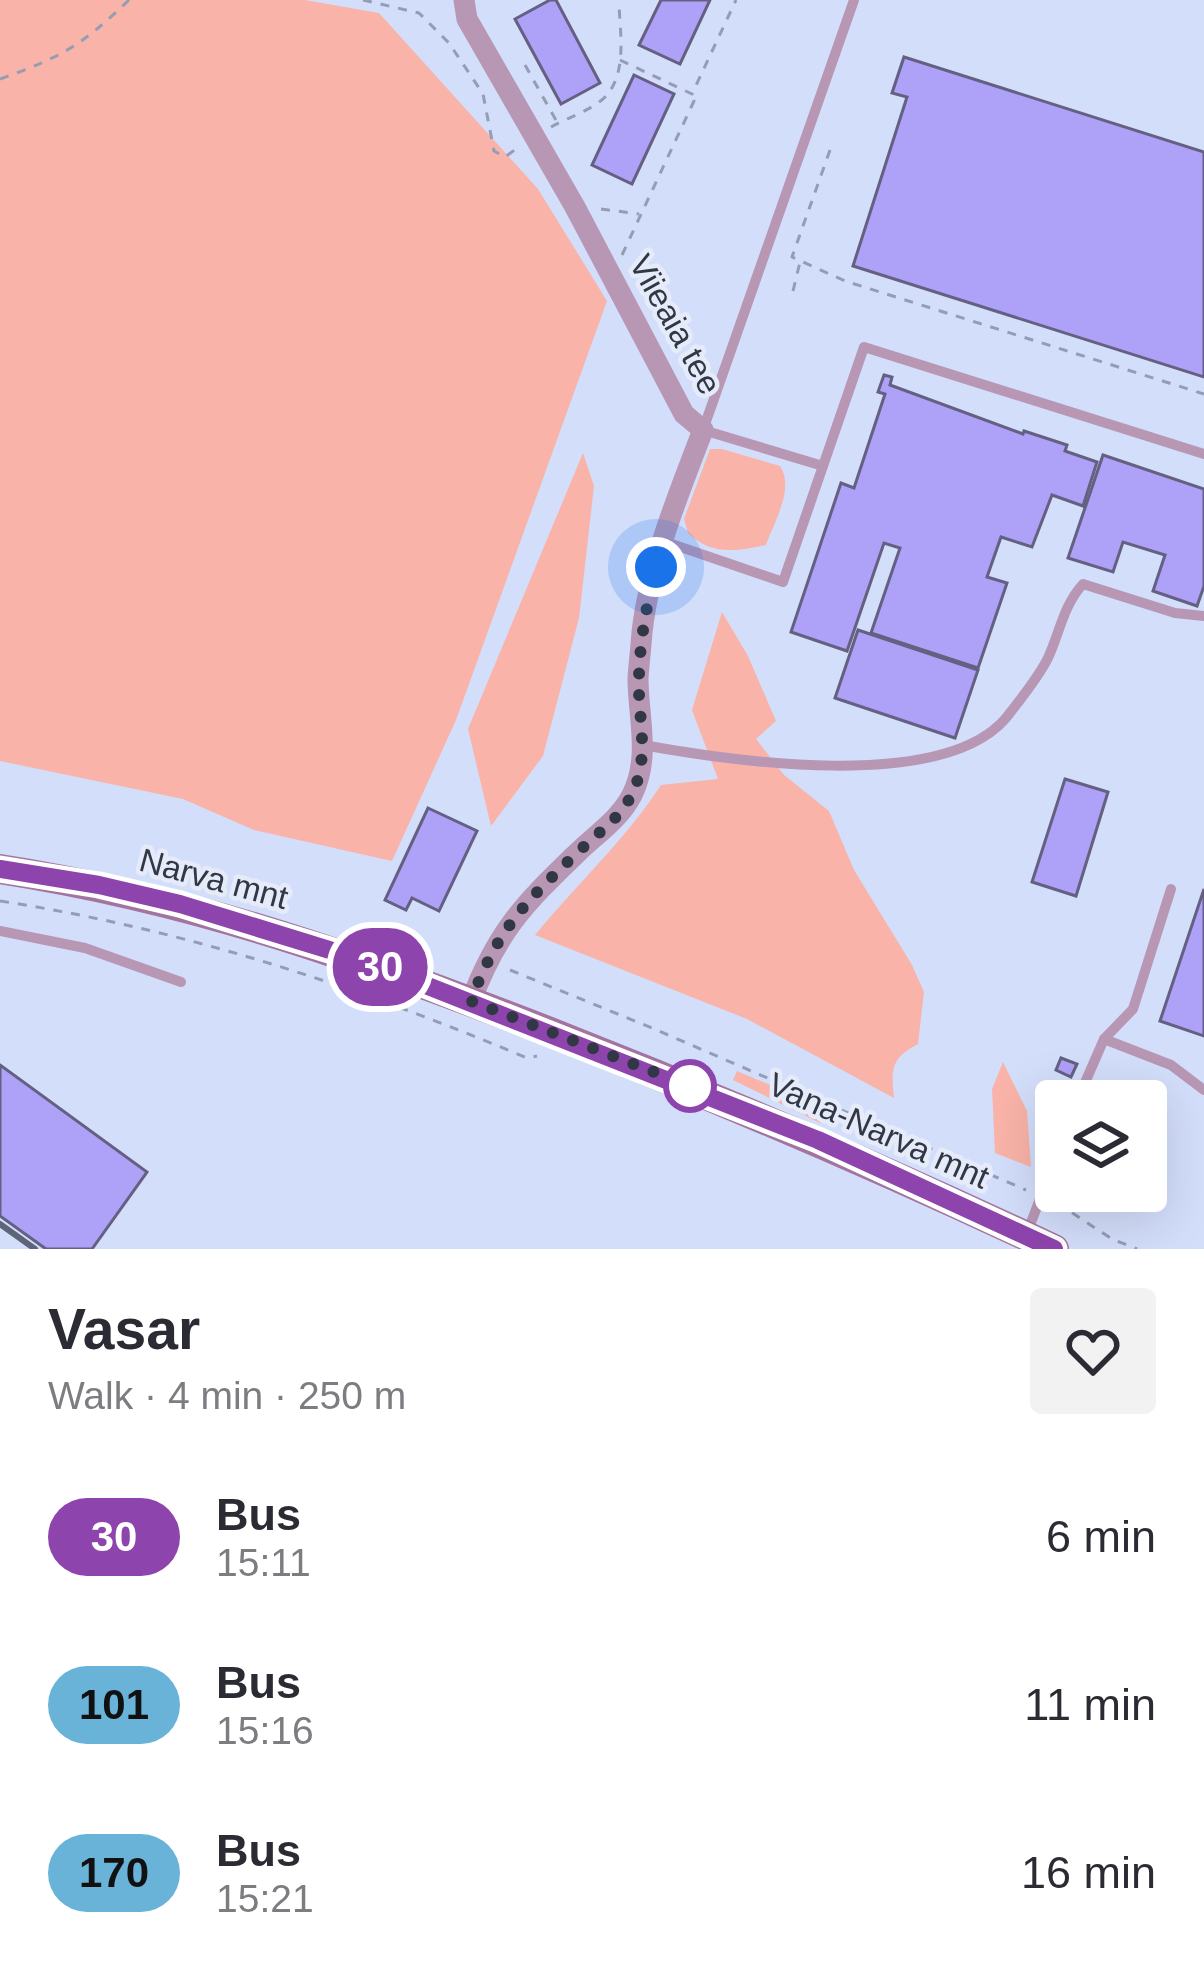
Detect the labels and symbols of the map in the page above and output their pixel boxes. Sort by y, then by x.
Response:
street label: Viieaia tee [622,248,729,400]
your location [626,537,686,597]
street label: Narva mnt [136,841,292,916]
line badge: 30 [326,928,434,1006]
unlabelled marker [665,1061,715,1111]
street label: Vana-Narva mnt [763,1065,995,1196]

